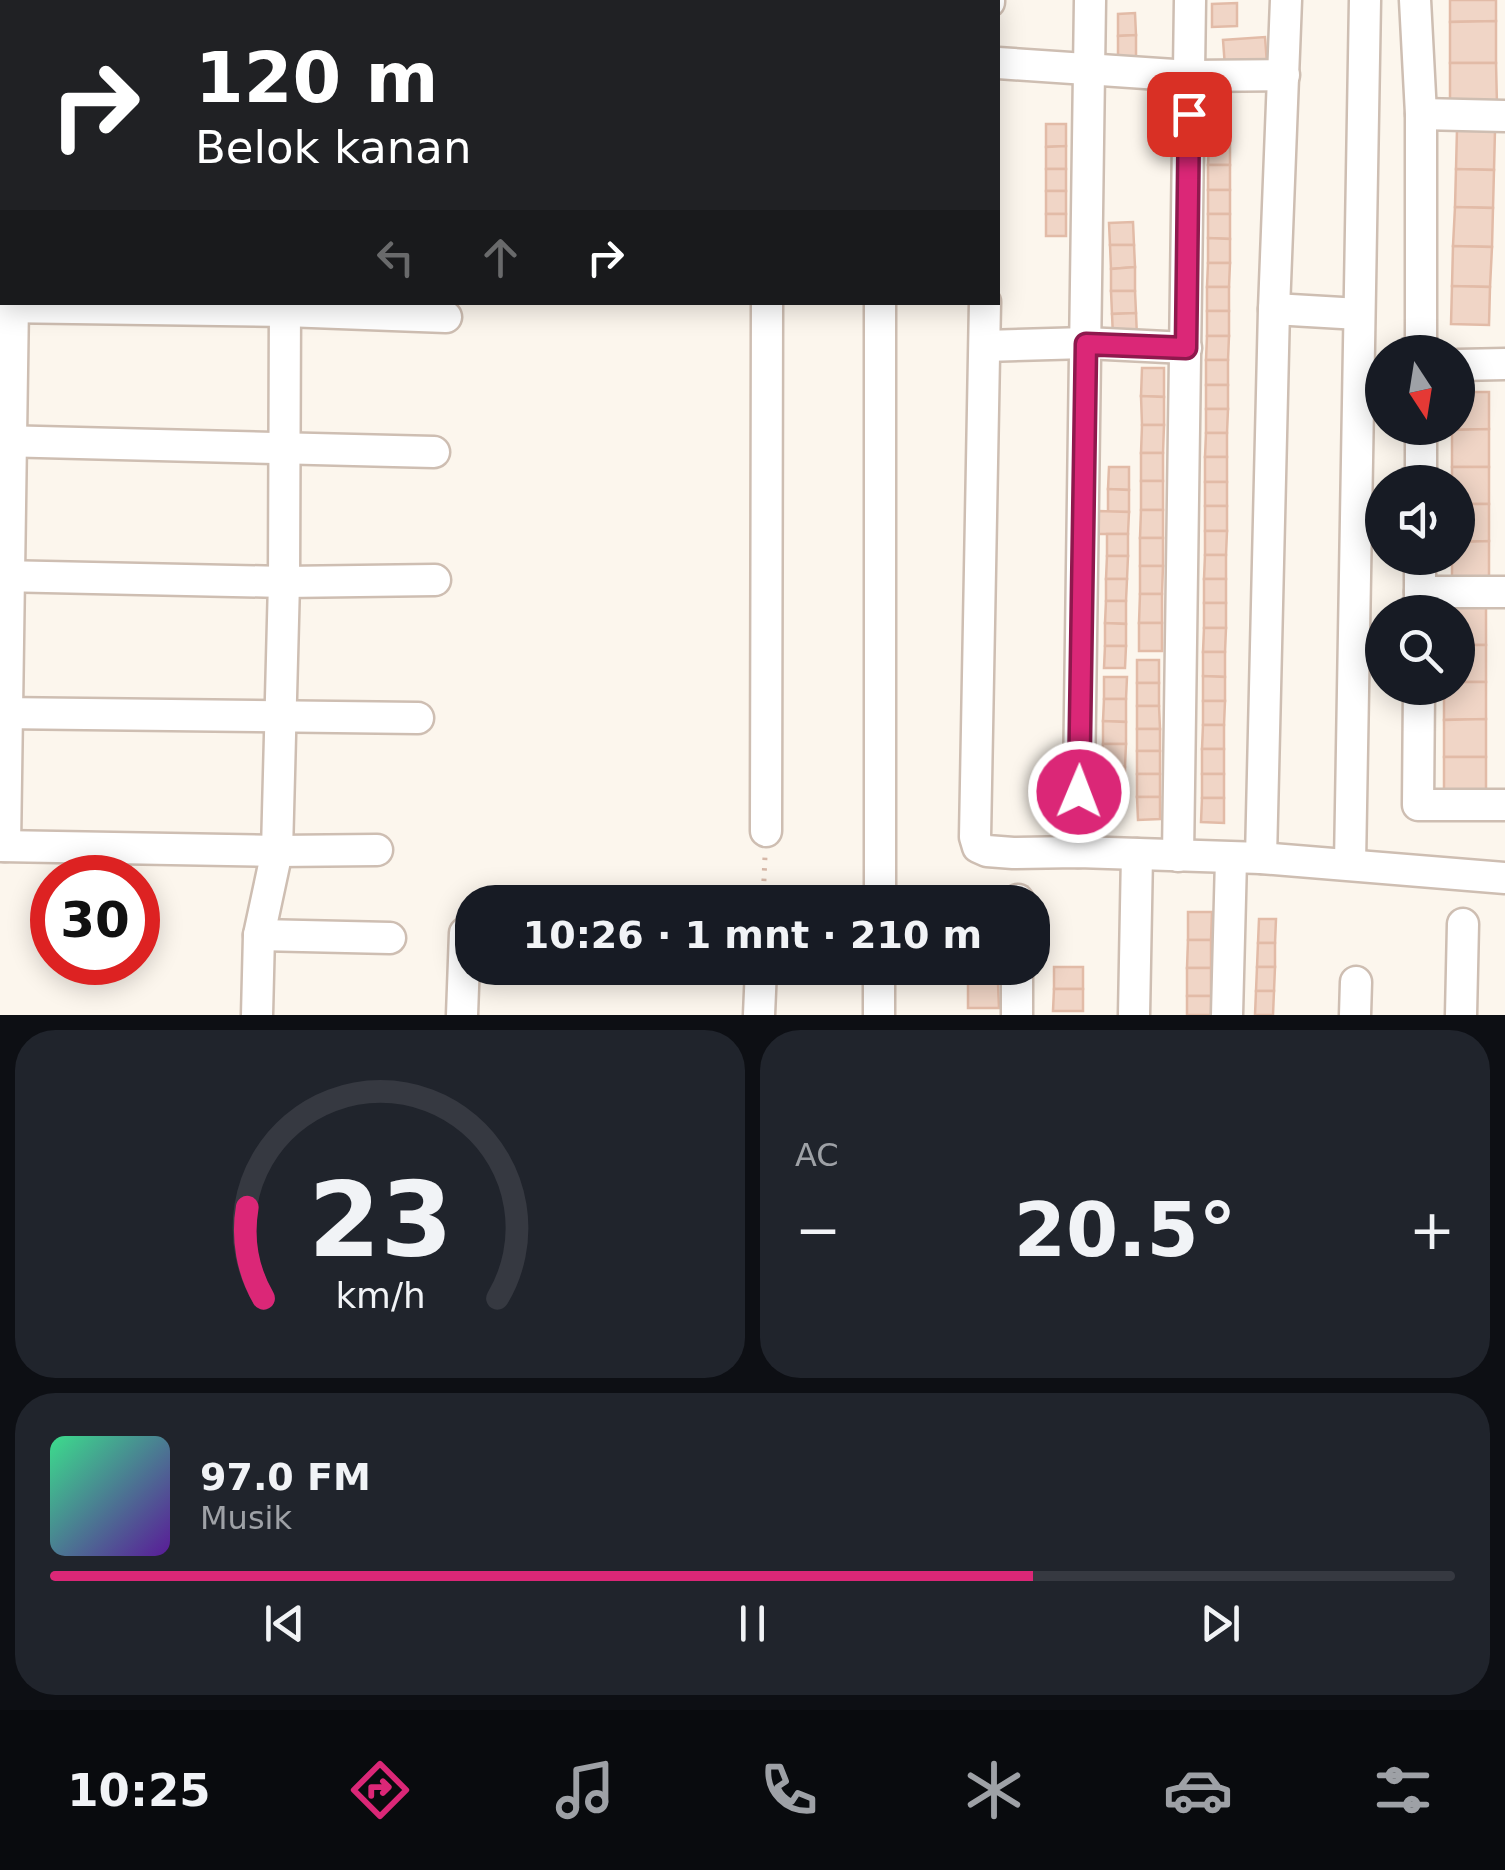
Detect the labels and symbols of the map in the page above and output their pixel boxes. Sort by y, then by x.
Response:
pin [1147,72,1232,157]
north arrow [1365,335,1475,445]
position arrow [1027,740,1131,844]
speed limit sign: 30 [30,855,160,985]

